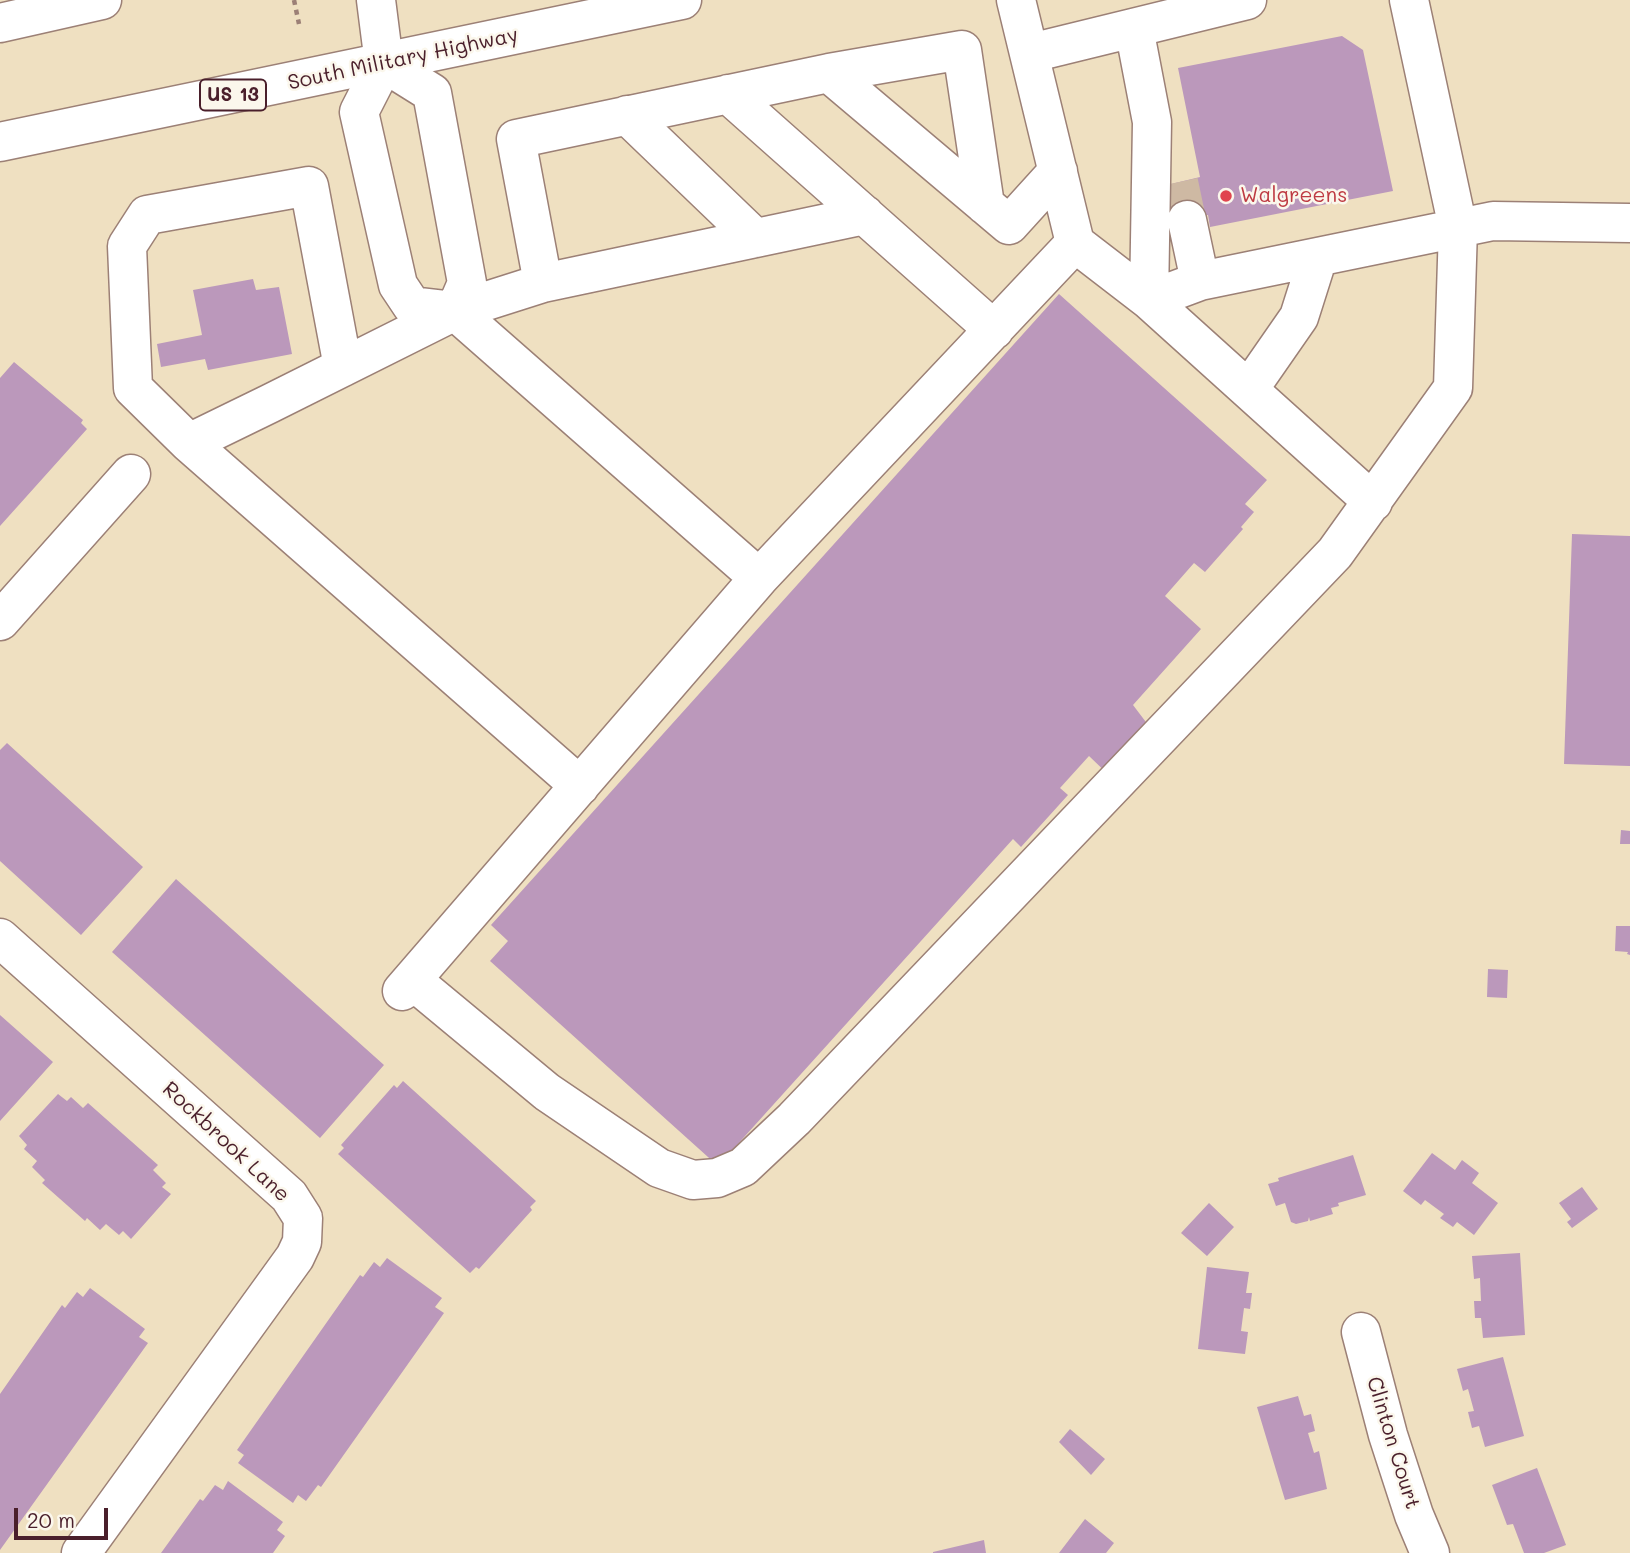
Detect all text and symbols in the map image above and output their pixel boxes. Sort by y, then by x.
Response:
street label: South Military Highway [286,22,520,96]
road number: US 13 [200,80,266,110]
place label: Walgreens [1240,183,1347,209]
marker: Walgreens [1218,188,1234,204]
street label: Rockbrook Lane [157,1077,295,1207]
street label: Clinton Court [1361,1374,1425,1512]
scale bar [18,1494,112,1538]
text: 20 m [27,1506,75,1533]

